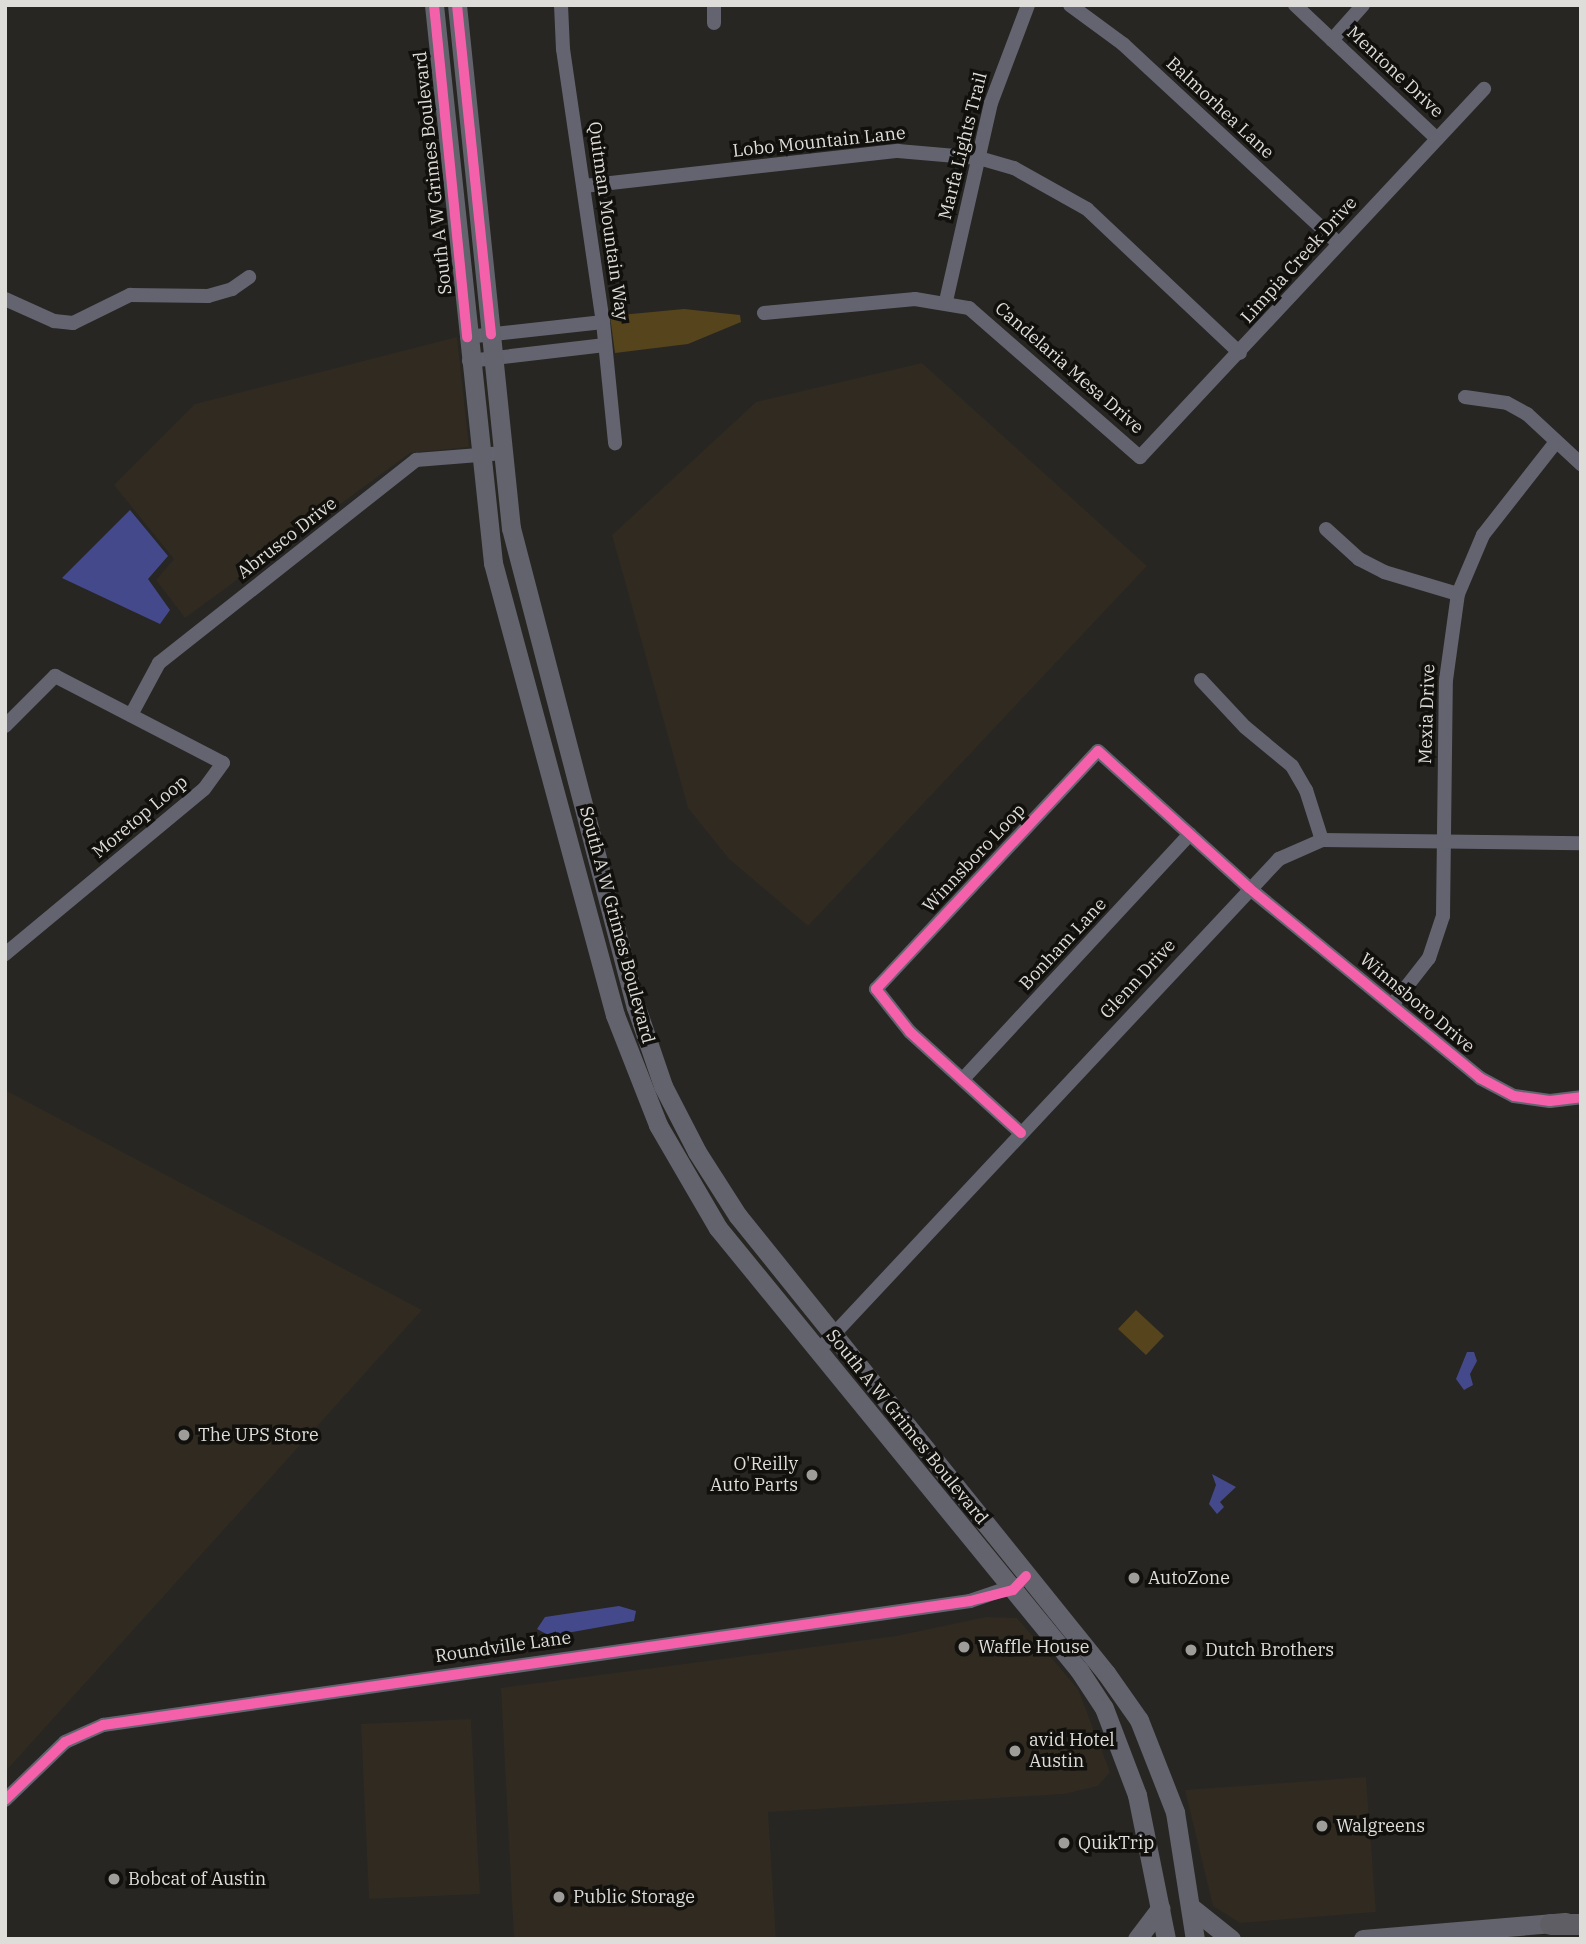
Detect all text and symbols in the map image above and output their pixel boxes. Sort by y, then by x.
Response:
street label: Mentone Drive [1342,22,1448,122]
street label: South A W Grimes Boulevard [409,50,457,296]
street label: Balmorhea Lane [1162,53,1278,163]
street label: Marfa Lights Trail [934,70,992,222]
street label: Quitman Mountain Way [583,120,633,322]
street label: Lobo Mountain Lane [731,122,907,162]
street label: Limpia Creek Drive [1236,192,1362,328]
street label: Candelaria Mesa Drive [990,298,1148,438]
street label: Abrusco Drive [233,492,341,584]
street label: Mexia Drive [1414,663,1440,765]
street label: Moretop Loop [88,771,192,863]
street label: Winnsboro Loop [918,799,1030,917]
street label: South A W Grimes Boulevard [575,804,659,1046]
street label: Bonham Lane [1015,894,1111,994]
street label: Glenn Drive [1096,935,1180,1023]
street label: Winnsboro Drive [1355,949,1479,1057]
street label: South A W Grimes Boulevard [822,1325,992,1529]
place label: The UPS Store [198,1424,319,1446]
marker: The UPS Store [176,1427,192,1443]
place label: O'Reilly Auto Parts [710,1454,798,1496]
marker: O'Reilly Auto Parts [804,1467,820,1483]
place label: AutoZone [1148,1567,1230,1589]
marker: AutoZone [1126,1570,1142,1586]
street label: Roundville Lane [434,1627,572,1667]
place label: Waffle House [978,1636,1089,1658]
marker: Waffle House [956,1639,972,1655]
place label: Dutch Brothers [1205,1639,1334,1661]
marker: Dutch Brothers [1183,1642,1199,1658]
place label: avid Hotel Austin [1029,1730,1115,1772]
marker: avid Hotel Austin [1007,1743,1023,1759]
place label: Walgreens [1336,1815,1425,1837]
marker: Walgreens [1314,1818,1330,1834]
place label: QuikTrip [1078,1832,1154,1854]
marker: QuikTrip [1056,1835,1072,1851]
place label: Bobcat of Austin [128,1868,266,1890]
marker: Bobcat of Austin [106,1871,122,1887]
place label: Public Storage [573,1886,695,1908]
marker: Public Storage [551,1889,567,1905]

